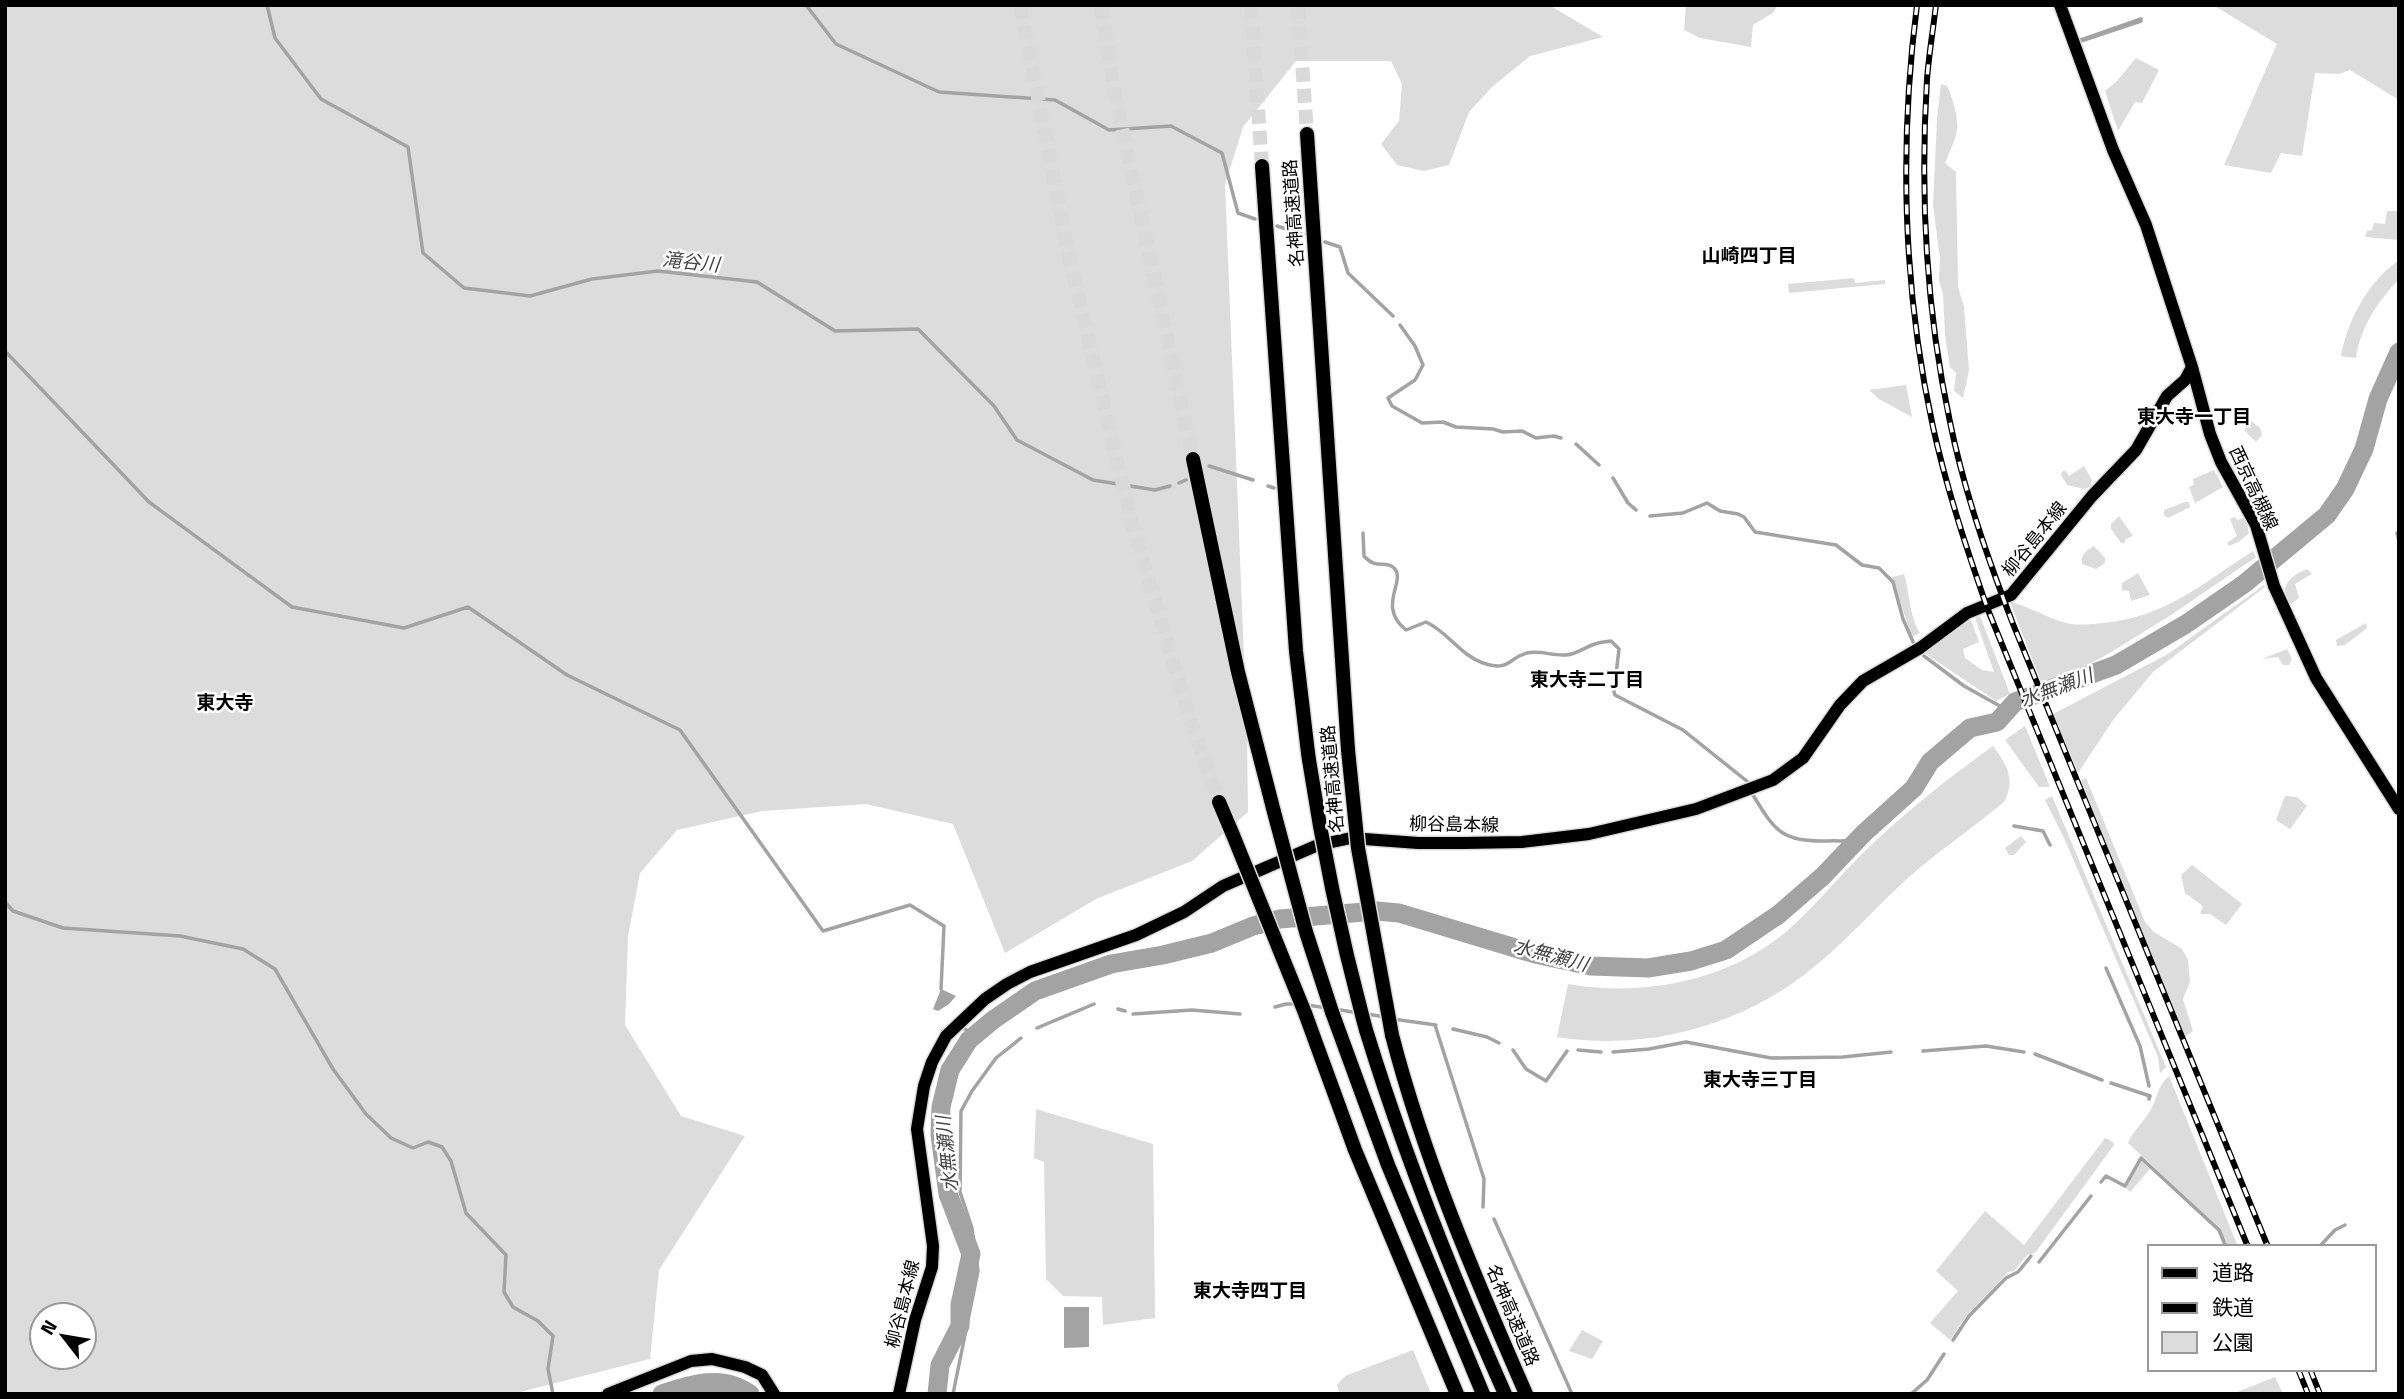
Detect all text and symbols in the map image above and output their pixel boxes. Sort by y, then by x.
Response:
street label: 名神高速道路 [1276,158,1310,268]
district label: 山崎四丁目 [1701,240,1797,269]
water label: 滝谷川 [661,244,723,279]
district label: 東大寺一丁目 [2137,401,2251,430]
street label: 西京高槻線 [2223,442,2285,534]
street label: 柳谷島本線 [1995,496,2073,582]
water label: 水無瀬川 [2015,659,2099,714]
district label: 東大寺二丁目 [1530,664,1644,693]
district label: 東大寺 [196,687,254,716]
street label: 名神高速道路 [1314,724,1350,834]
street label: 柳谷島本線 [1409,810,1499,838]
water label: 水無瀬川 [1511,930,1593,978]
district label: 東大寺三丁目 [1703,1064,1817,1093]
water label: 水無瀬川 [927,1113,964,1193]
legend [2148,1245,2376,1371]
text: 道路 [2212,1256,2254,1288]
street label: 柳谷島本線 [878,1257,926,1351]
street label: 名神高速道路 [1479,1260,1547,1370]
district label: 東大寺四丁目 [1193,1275,1307,1304]
text: 鉄道 [2212,1291,2254,1323]
north arrow [28,1301,98,1371]
text: N [32,1314,64,1340]
text: 公園 [2212,1326,2254,1358]

